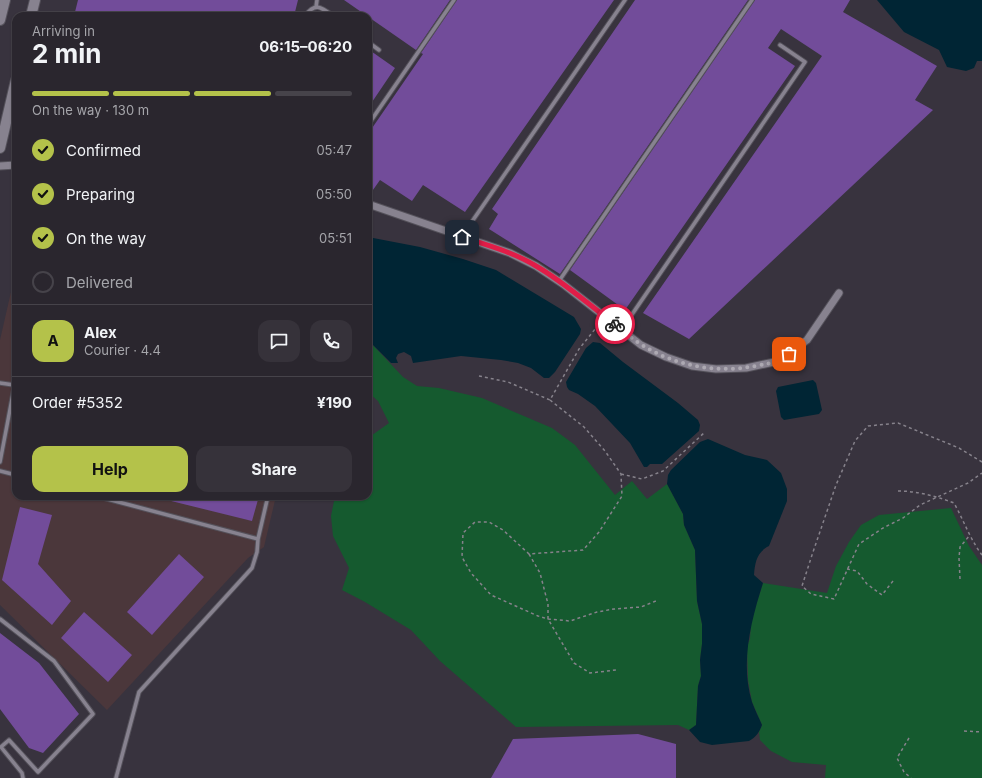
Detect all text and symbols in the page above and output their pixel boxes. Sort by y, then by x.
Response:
text: Arriving in [32,23,95,39]
text: 06:15–06:20 [259,37,352,56]
text: 2 min [32,38,102,69]
text: On the way · 130 m [32,102,149,118]
icon: check [32,139,54,161]
text: Confirmed [66,141,141,160]
text: 05:47 [316,142,352,158]
icon: check [32,183,54,205]
text: Preparing [66,185,135,204]
text: 05:50 [316,186,352,202]
pin [445,220,479,254]
icon: home [451,226,473,248]
icon: check [32,227,54,249]
text: On the way [66,229,146,248]
text: 05:51 [319,230,352,246]
text: Delivered [66,273,133,292]
courier [595,304,635,344]
icon: bike [604,313,626,335]
button: chat [258,320,300,362]
button: phone [310,320,352,362]
text: Alex [84,323,117,342]
text: A [47,331,59,350]
pin [772,337,806,371]
text: Courier · 4.4 [84,342,161,358]
icon: bag [778,343,800,365]
text: Order #5352 [32,393,123,412]
text: ¥190 [317,393,352,412]
button: Help [32,446,188,492]
button: Share [196,446,352,492]

